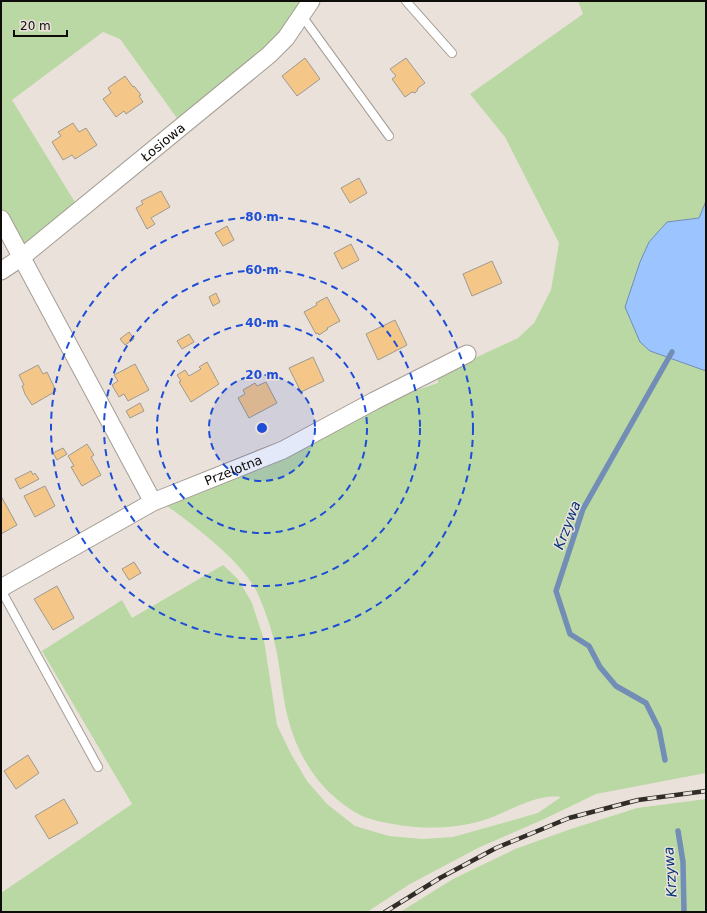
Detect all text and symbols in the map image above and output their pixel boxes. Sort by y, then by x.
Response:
scale bar [14,12,67,38]
text: 20 m [20,19,51,33]
street label: Łosiowa [137,120,188,165]
text: 80 m [245,210,279,224]
text: 60 m [245,263,279,277]
text: 40 m [245,316,279,330]
text: 20 m [245,368,279,382]
centre of rings [255,421,269,435]
street label: Przelotna [202,452,264,488]
water label: Krzywa [550,499,584,551]
water label: Krzywa [660,846,680,898]

